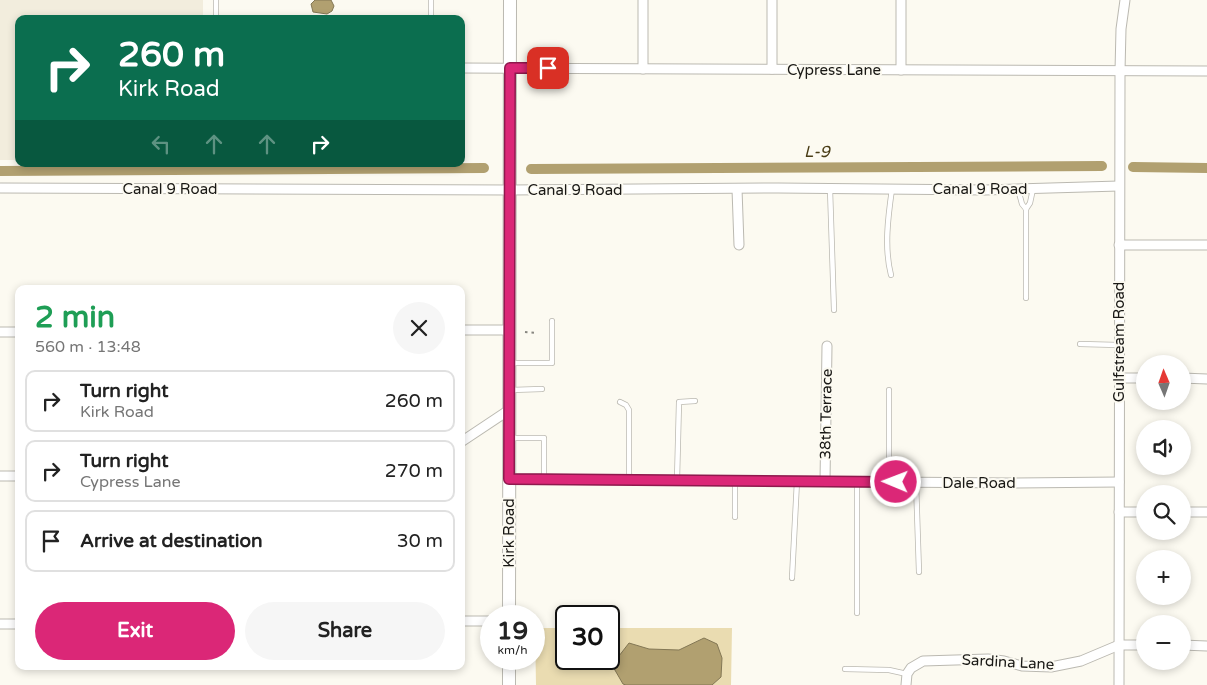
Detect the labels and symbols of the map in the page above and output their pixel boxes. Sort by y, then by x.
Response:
pin [527,47,569,89]
street label: Cypress Lane [787,61,881,79]
water label: L-9 [804,142,831,162]
street label: Canal 9 Road [122,180,218,198]
street label: Canal 9 Road [932,180,1028,198]
street label: Canal 9 Road [527,181,623,199]
street label: Gulfstream Road [1110,282,1128,402]
north arrow [1136,355,1191,410]
street label: 38th Terrace [816,369,836,459]
position arrow [869,455,921,507]
street label: Dale Road [942,474,1016,492]
street label: Kirk Road [500,498,518,568]
speed limit sign: 30 [555,605,620,670]
street label: Sardina Lane [961,651,1055,673]

